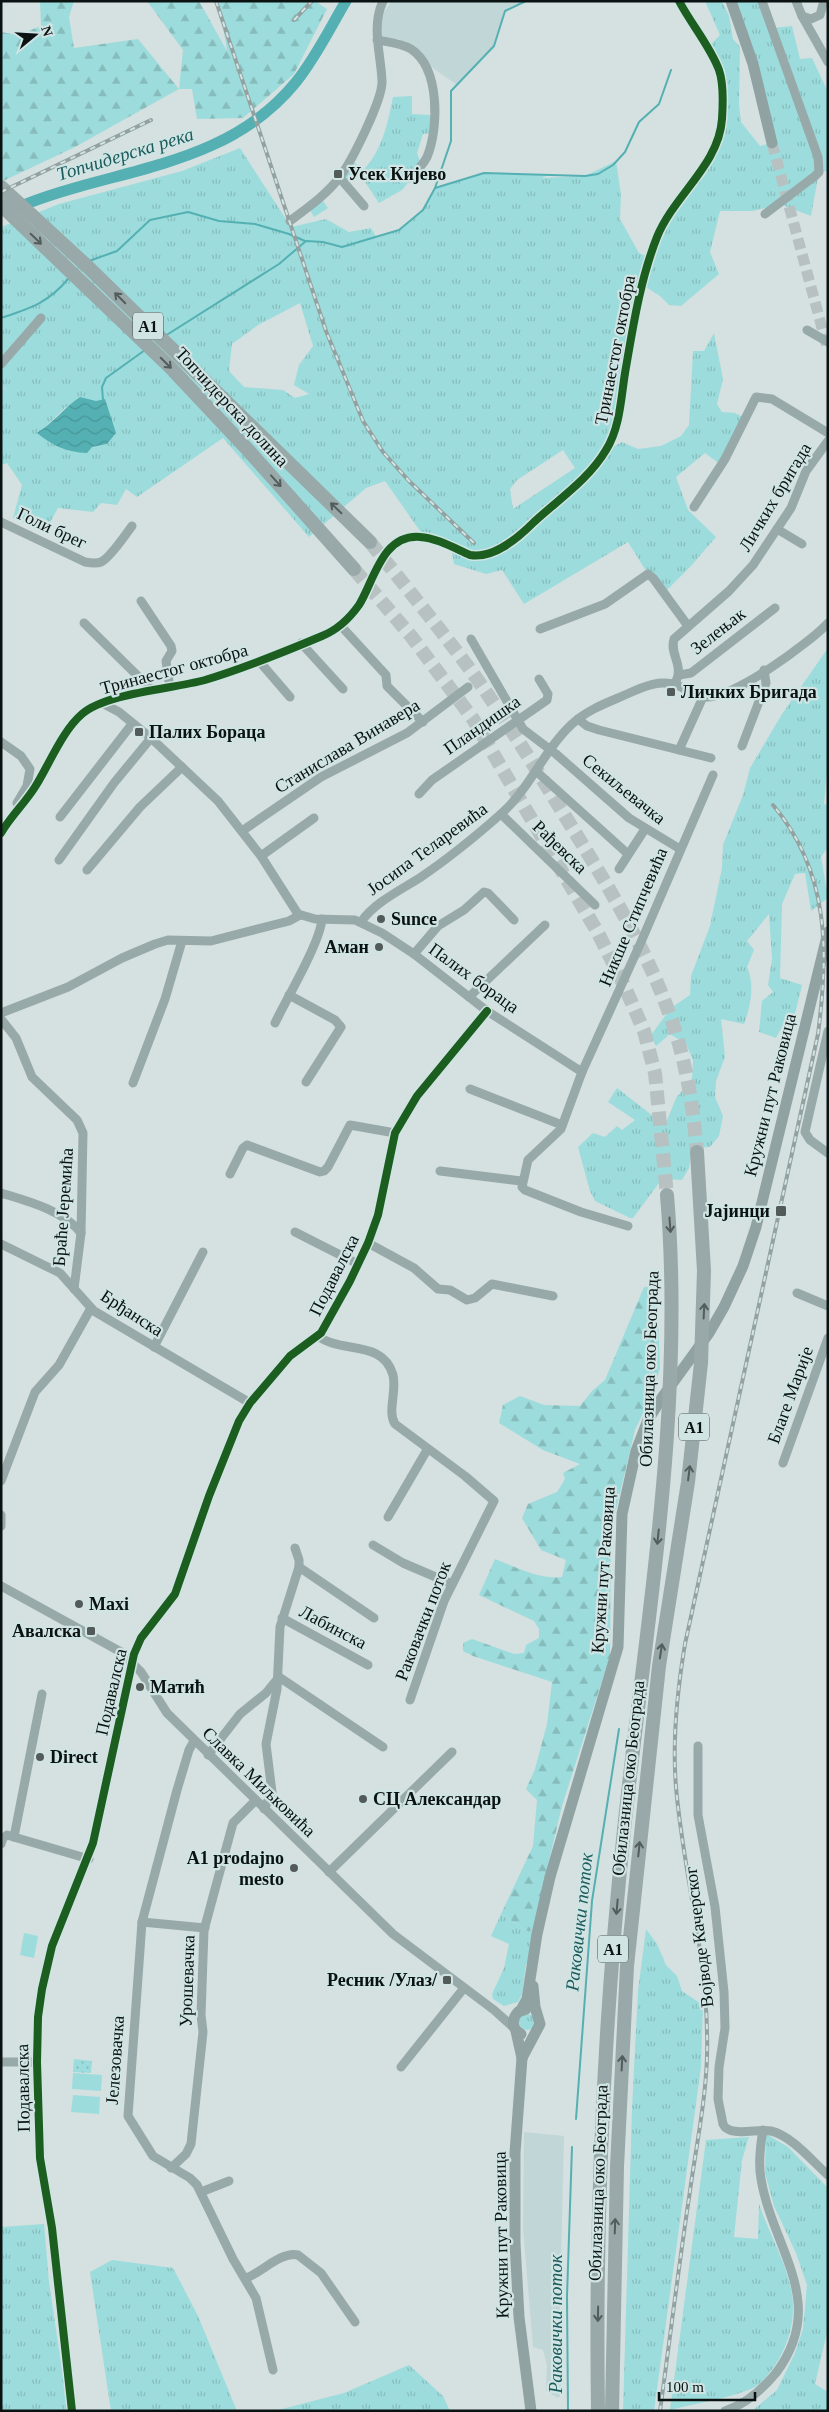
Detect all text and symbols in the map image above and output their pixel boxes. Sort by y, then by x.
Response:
north arrow [10,10,60,60]
text: N [38,24,56,38]
water label: Топчидерска река [54,123,196,185]
place label: Усек Кијево [348,164,446,184]
marker: Усек Кијево [332,168,344,180]
one-way arrow [30,233,43,245]
street label: Тринаестог октобра [591,274,639,426]
one-way arrow [113,292,126,304]
road number: A1 [133,312,163,340]
street label: Топчидерска долина [171,343,293,471]
one-way arrow [160,357,172,369]
street label: Личких бригада [735,439,815,555]
one-way arrow [270,474,282,487]
one-way arrow [329,502,342,514]
street label: Голи брег [14,503,90,553]
street label: Зелењак [687,603,749,658]
street label: Тринаестог октобра [98,640,250,698]
place label: Личких Бригада [681,682,817,702]
marker: Личких Бригада [665,686,677,698]
street label: Пландишка [440,691,524,759]
street label: Станислава Винавера [271,695,423,797]
place label: Палих Бораца [149,722,265,742]
marker: Палих Бораца [133,726,145,738]
street label: Секиљевачка [579,750,669,828]
street label: Јосипа Теларевића [363,799,491,899]
street label: Рађевска [529,816,591,878]
street label: Никше Стипчевића [595,845,671,989]
place label: Sunce [391,909,437,929]
marker: Sunce [375,913,387,925]
place label: Аман [324,937,369,957]
street label: Палих бораца [425,939,523,1017]
marker: Аман [373,941,385,953]
street label: Кружни пут Раковица [740,1011,800,1179]
street label: Браће Јеремића [49,1147,77,1267]
place label: Јајинци [705,1201,770,1221]
marker: Јајинци [774,1204,788,1218]
one-way arrow [665,1216,674,1232]
street label: Подавалска [305,1231,363,1319]
street label: Обилазница око Београда [636,1270,662,1468]
street label: Брђанска [97,1286,167,1340]
one-way arrow [699,1303,708,1319]
street label: Благе Марије [763,1343,817,1446]
road number: A1 [679,1414,709,1440]
one-way arrow [684,1465,694,1481]
street label: Кружни пут Раковица [587,1486,619,1654]
one-way arrow [654,1529,663,1545]
street label: Раковачки поток [391,1558,455,1683]
place label: Maxi [89,1594,129,1614]
marker: Maxi [73,1598,85,1610]
street label: Лабинска [296,1601,370,1653]
place label: Авалска [12,1621,81,1641]
marker: Авалска [85,1625,97,1637]
one-way arrow [657,1643,667,1659]
street label: Подавалска [91,1647,131,1737]
place label: Матић [150,1677,205,1697]
street label: Обилазница око Београда [608,1679,648,1877]
marker: Матић [134,1681,146,1693]
street label: Славка Миљковића [198,1723,320,1841]
place label: Direct [50,1747,98,1767]
marker: Direct [34,1751,46,1763]
place label: СЦ Александар [373,1789,501,1809]
marker: СЦ Александар [357,1793,369,1805]
one-way arrow [634,1841,644,1857]
place label: A1 prodajno mesto [187,1848,284,1889]
water label: Раковички поток [561,1851,597,1993]
marker: A1 prodajno mesto [288,1862,300,1874]
street label: Војводе Качерског [680,1865,718,2009]
one-way arrow [612,1899,622,1915]
street label: Урошевачка [175,1935,199,2027]
road number: A1 [598,1936,628,1962]
place label: Ресник /Улаз/ [327,1970,438,1990]
marker: Ресник /Улаз/ [441,1974,453,1986]
street label: Јелезовачка [102,2015,128,2105]
street label: Подавалска [12,2044,34,2132]
one-way arrow [617,2055,626,2071]
street label: Обилазница око Београда [585,2084,611,2282]
street label: Кружни пут Раковица [490,2151,512,2319]
one-way arrow [610,2218,620,2234]
water label: Раковички поток [545,2253,566,2395]
one-way arrow [593,2306,603,2322]
scale bar [659,2370,755,2402]
text: 100 m [666,2379,704,2395]

